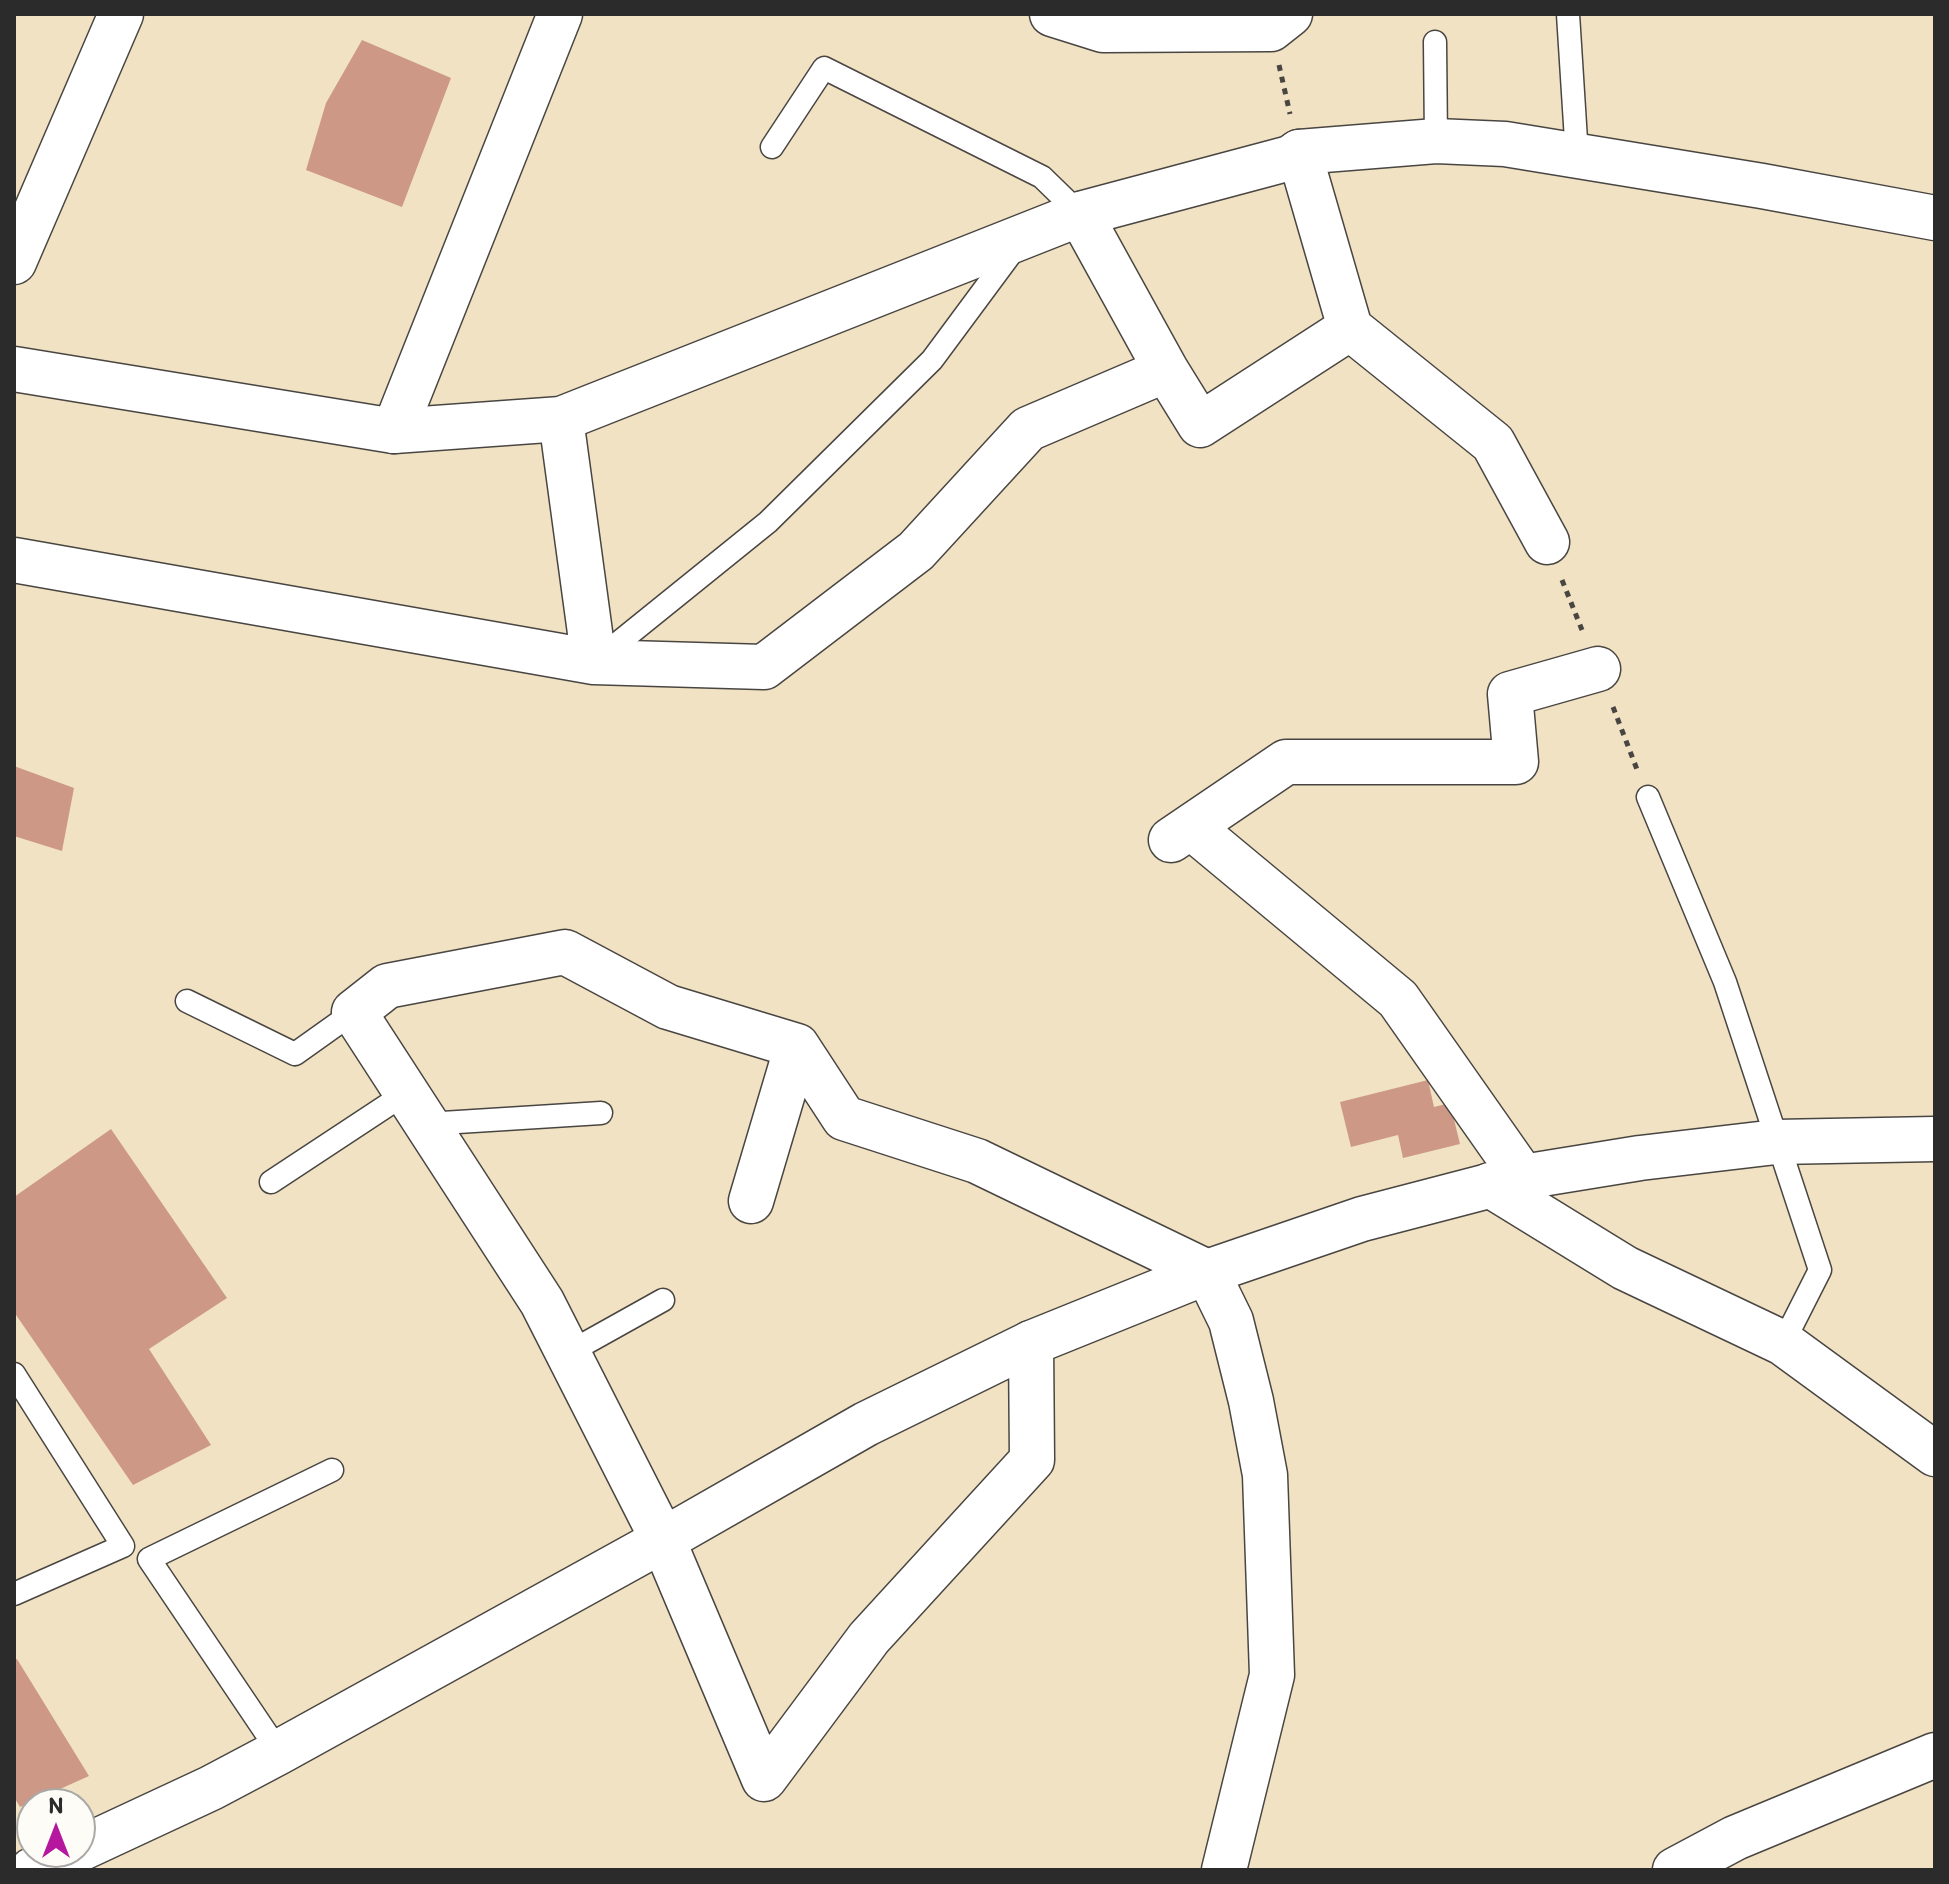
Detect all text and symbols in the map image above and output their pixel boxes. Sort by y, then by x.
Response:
north arrow [16,1788,96,1868]
text: N [49,1792,63,1819]

